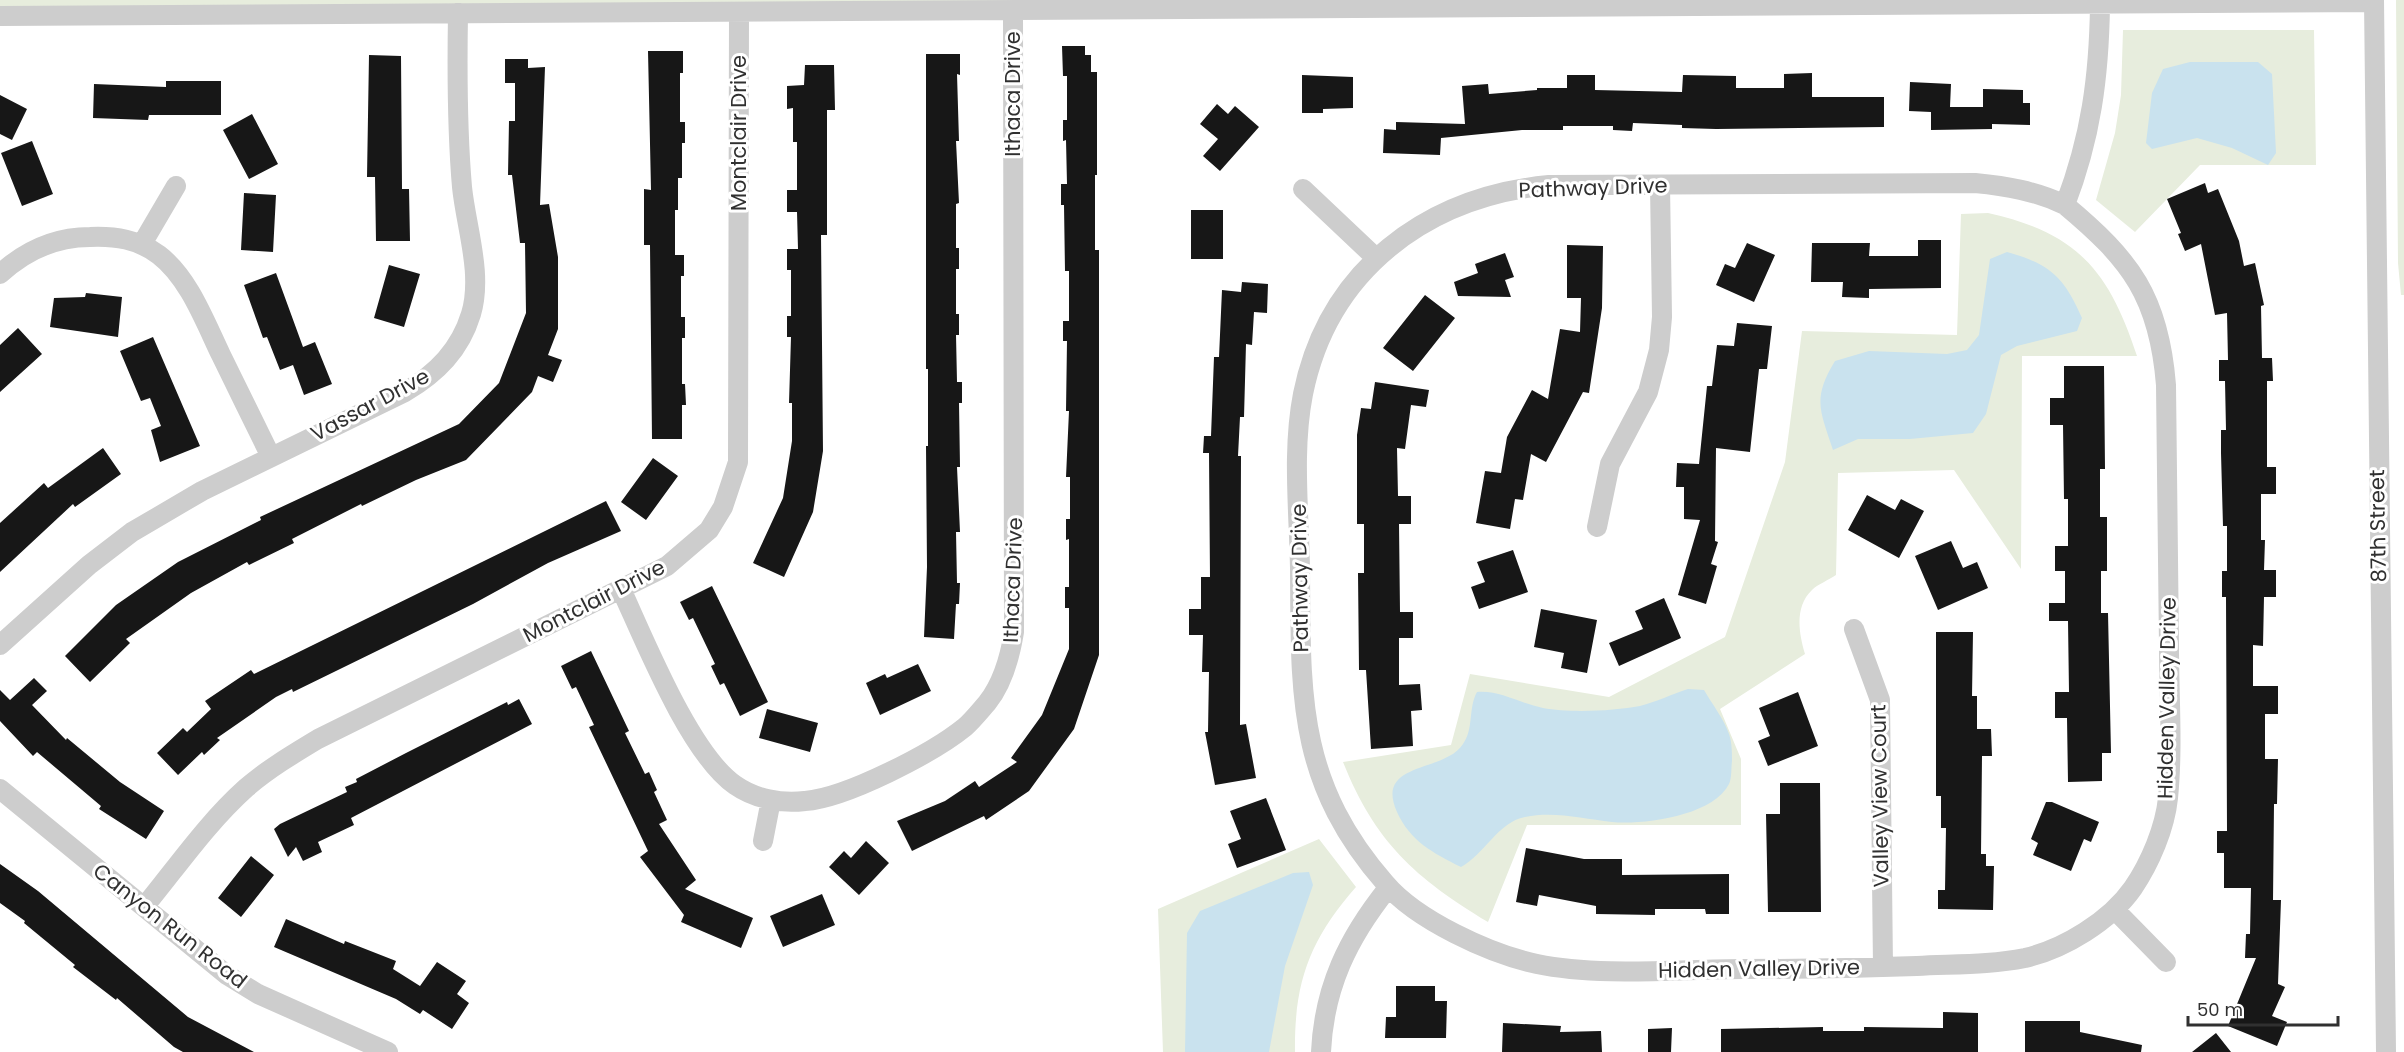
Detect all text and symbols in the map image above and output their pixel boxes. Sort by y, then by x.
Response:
street label: Ithaca Drive [998,31,1027,157]
street label: Montclair Drive [724,55,753,211]
street label: Pathway Drive [1518,170,1668,205]
street label: Vassar Drive [305,361,434,448]
street label: 87th Street [2362,469,2393,583]
street label: Pathway Drive [1284,503,1315,653]
street label: Ithaca Drive [996,517,1029,643]
street label: Montclair Drive [518,552,670,649]
street label: Hidden Valley Drive [2150,597,2183,799]
street label: Valley View Court [1863,704,1896,888]
street label: Canyon Run Road [87,856,253,995]
street label: Hidden Valley Drive [1658,952,1860,985]
scale bar [2188,989,2338,1027]
text: 50 m [2197,997,2243,1022]

